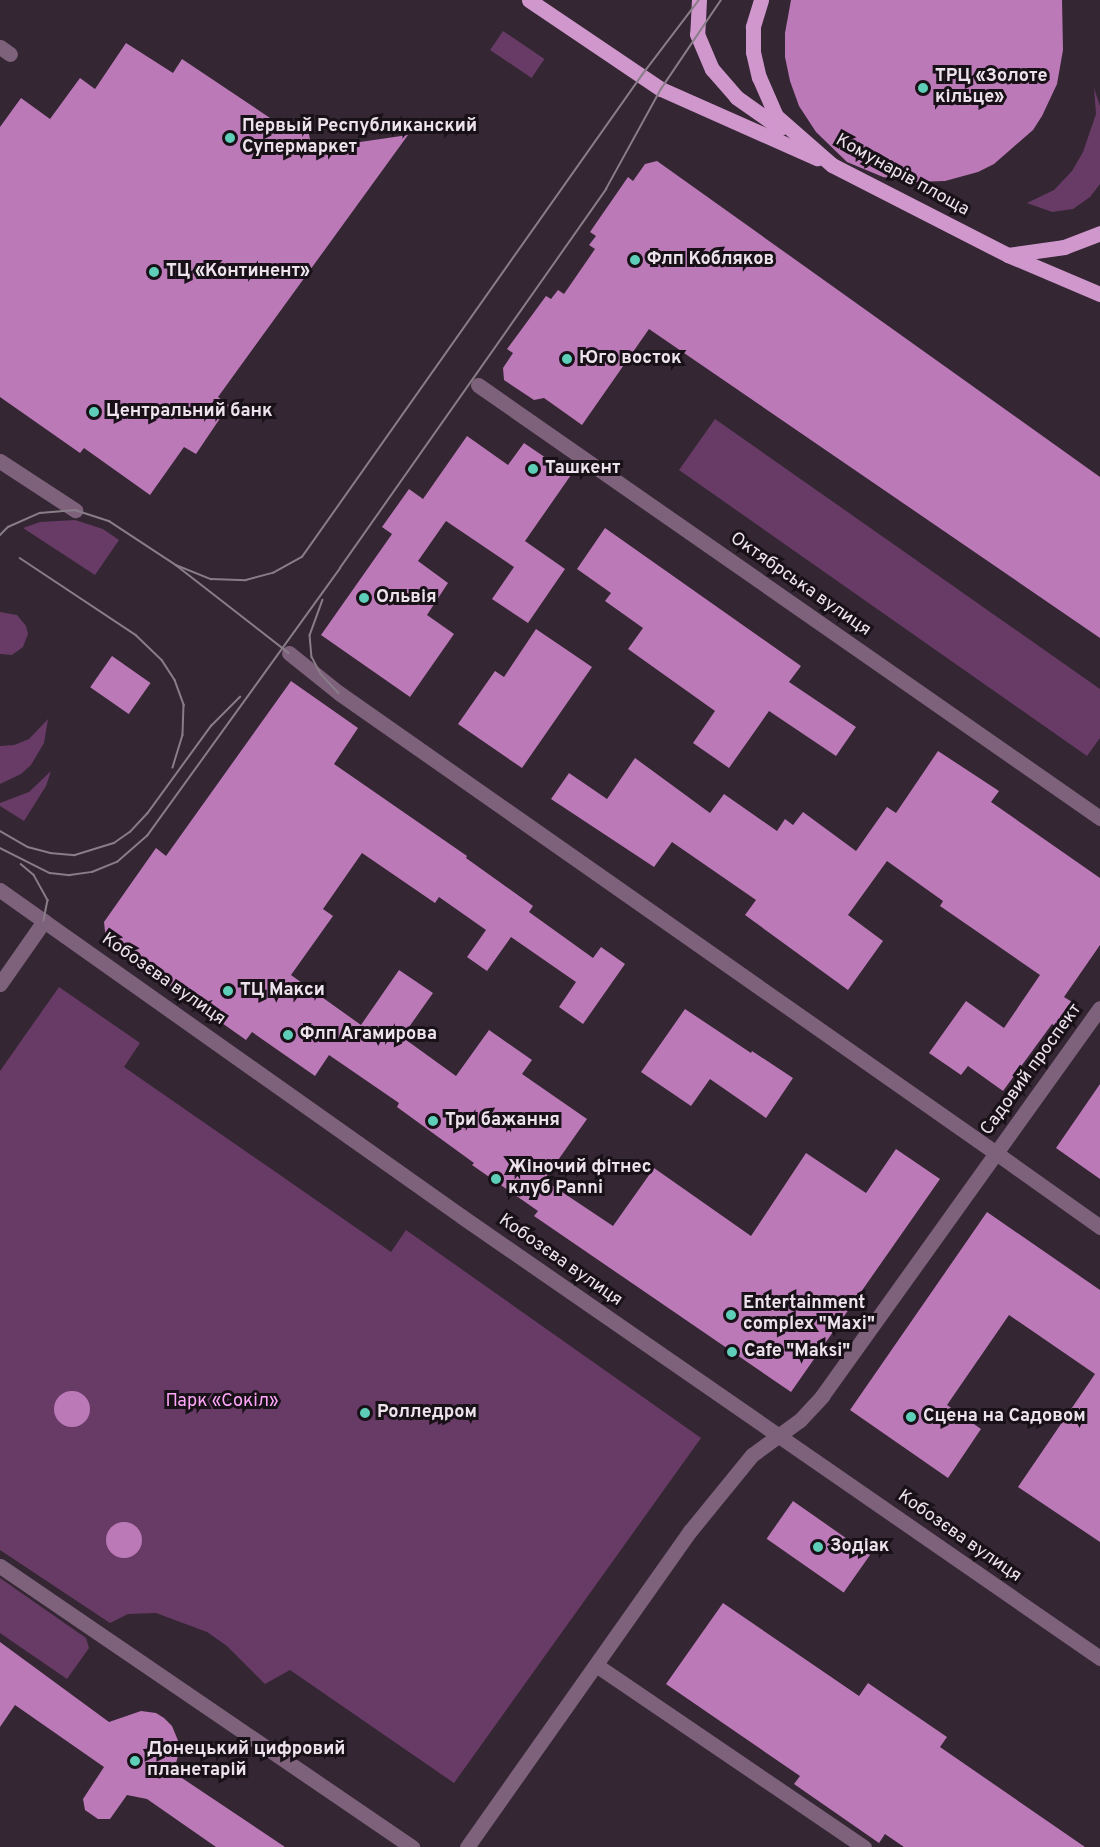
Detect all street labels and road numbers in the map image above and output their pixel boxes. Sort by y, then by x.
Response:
street label: Комунарів площа [831,130,973,222]
street label: Октябрська вулиця [726,528,874,642]
street label: Кобозєва вулиця [97,929,229,1031]
street label: Садовий проспект [977,1000,1087,1140]
street label: Кобозєва вулиця [494,1210,626,1312]
street label: Кобозєва вулиця [893,1486,1025,1588]

